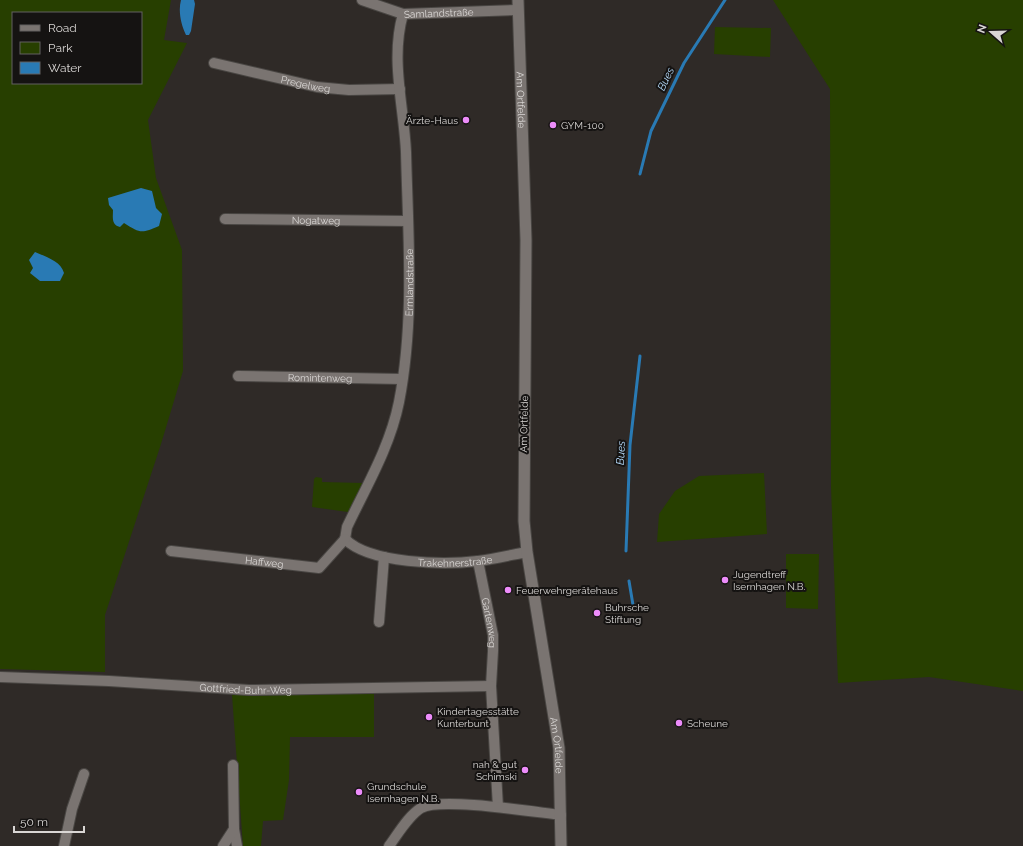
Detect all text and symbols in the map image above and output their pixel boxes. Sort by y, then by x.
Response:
street label: Samlandstraße [404,6,474,19]
legend [12,12,142,84]
north arrow [971,12,1011,52]
text: Road [48,21,77,35]
text: N [975,23,990,35]
text: Park [48,41,73,55]
text: Water [48,61,82,75]
water label: Bues [655,65,677,93]
street label: Am Ortfelde [515,71,528,129]
street label: Pregelweg [280,73,331,94]
place label: Ärzte-Haus [406,115,458,126]
marker: Ärzte-Haus [461,115,471,125]
marker: GYM-100 [548,120,558,130]
place label: GYM-100 [561,120,604,131]
street label: Nogatweg [292,214,340,226]
street label: Ermlandstraße [403,249,415,317]
street label: Romintenweg [288,371,352,384]
street label: Am Ortfelde [518,395,530,452]
water label: Bues [614,441,628,465]
street label: Trakehnerstraße [418,553,493,568]
street label: Haffweg [245,554,284,569]
place label: Jugendtreff Isernhagen N.B. [733,569,805,592]
marker: Jugendtreff Isernhagen N.B. [720,575,730,585]
marker: Feuerwehrgerätehaus [503,585,513,595]
place label: Feuerwehrgerätehaus [516,585,618,596]
street label: Gartenweg [480,597,499,648]
place label: Buhrsche Stiftung [605,602,649,625]
marker: Buhrsche Stiftung [592,608,602,618]
street label: Gottfried-Buhr-Weg [199,681,292,696]
place label: Kindertagesstätte Kunterbunt [437,706,519,729]
marker: Kindertagesstätte Kunterbunt [424,712,434,722]
street label: Am Ortfelde [549,716,565,774]
marker: Scheune [674,718,684,728]
place label: Scheune [687,718,728,729]
place label: nah & gut Schimski [473,759,518,782]
marker: nah & gut Schimski [520,765,530,775]
place label: Grundschule Isernhagen N.B. [367,781,439,804]
marker: Grundschule Isernhagen N.B. [354,787,364,797]
scale bar [14,808,84,834]
text: 50 m [20,815,48,829]

